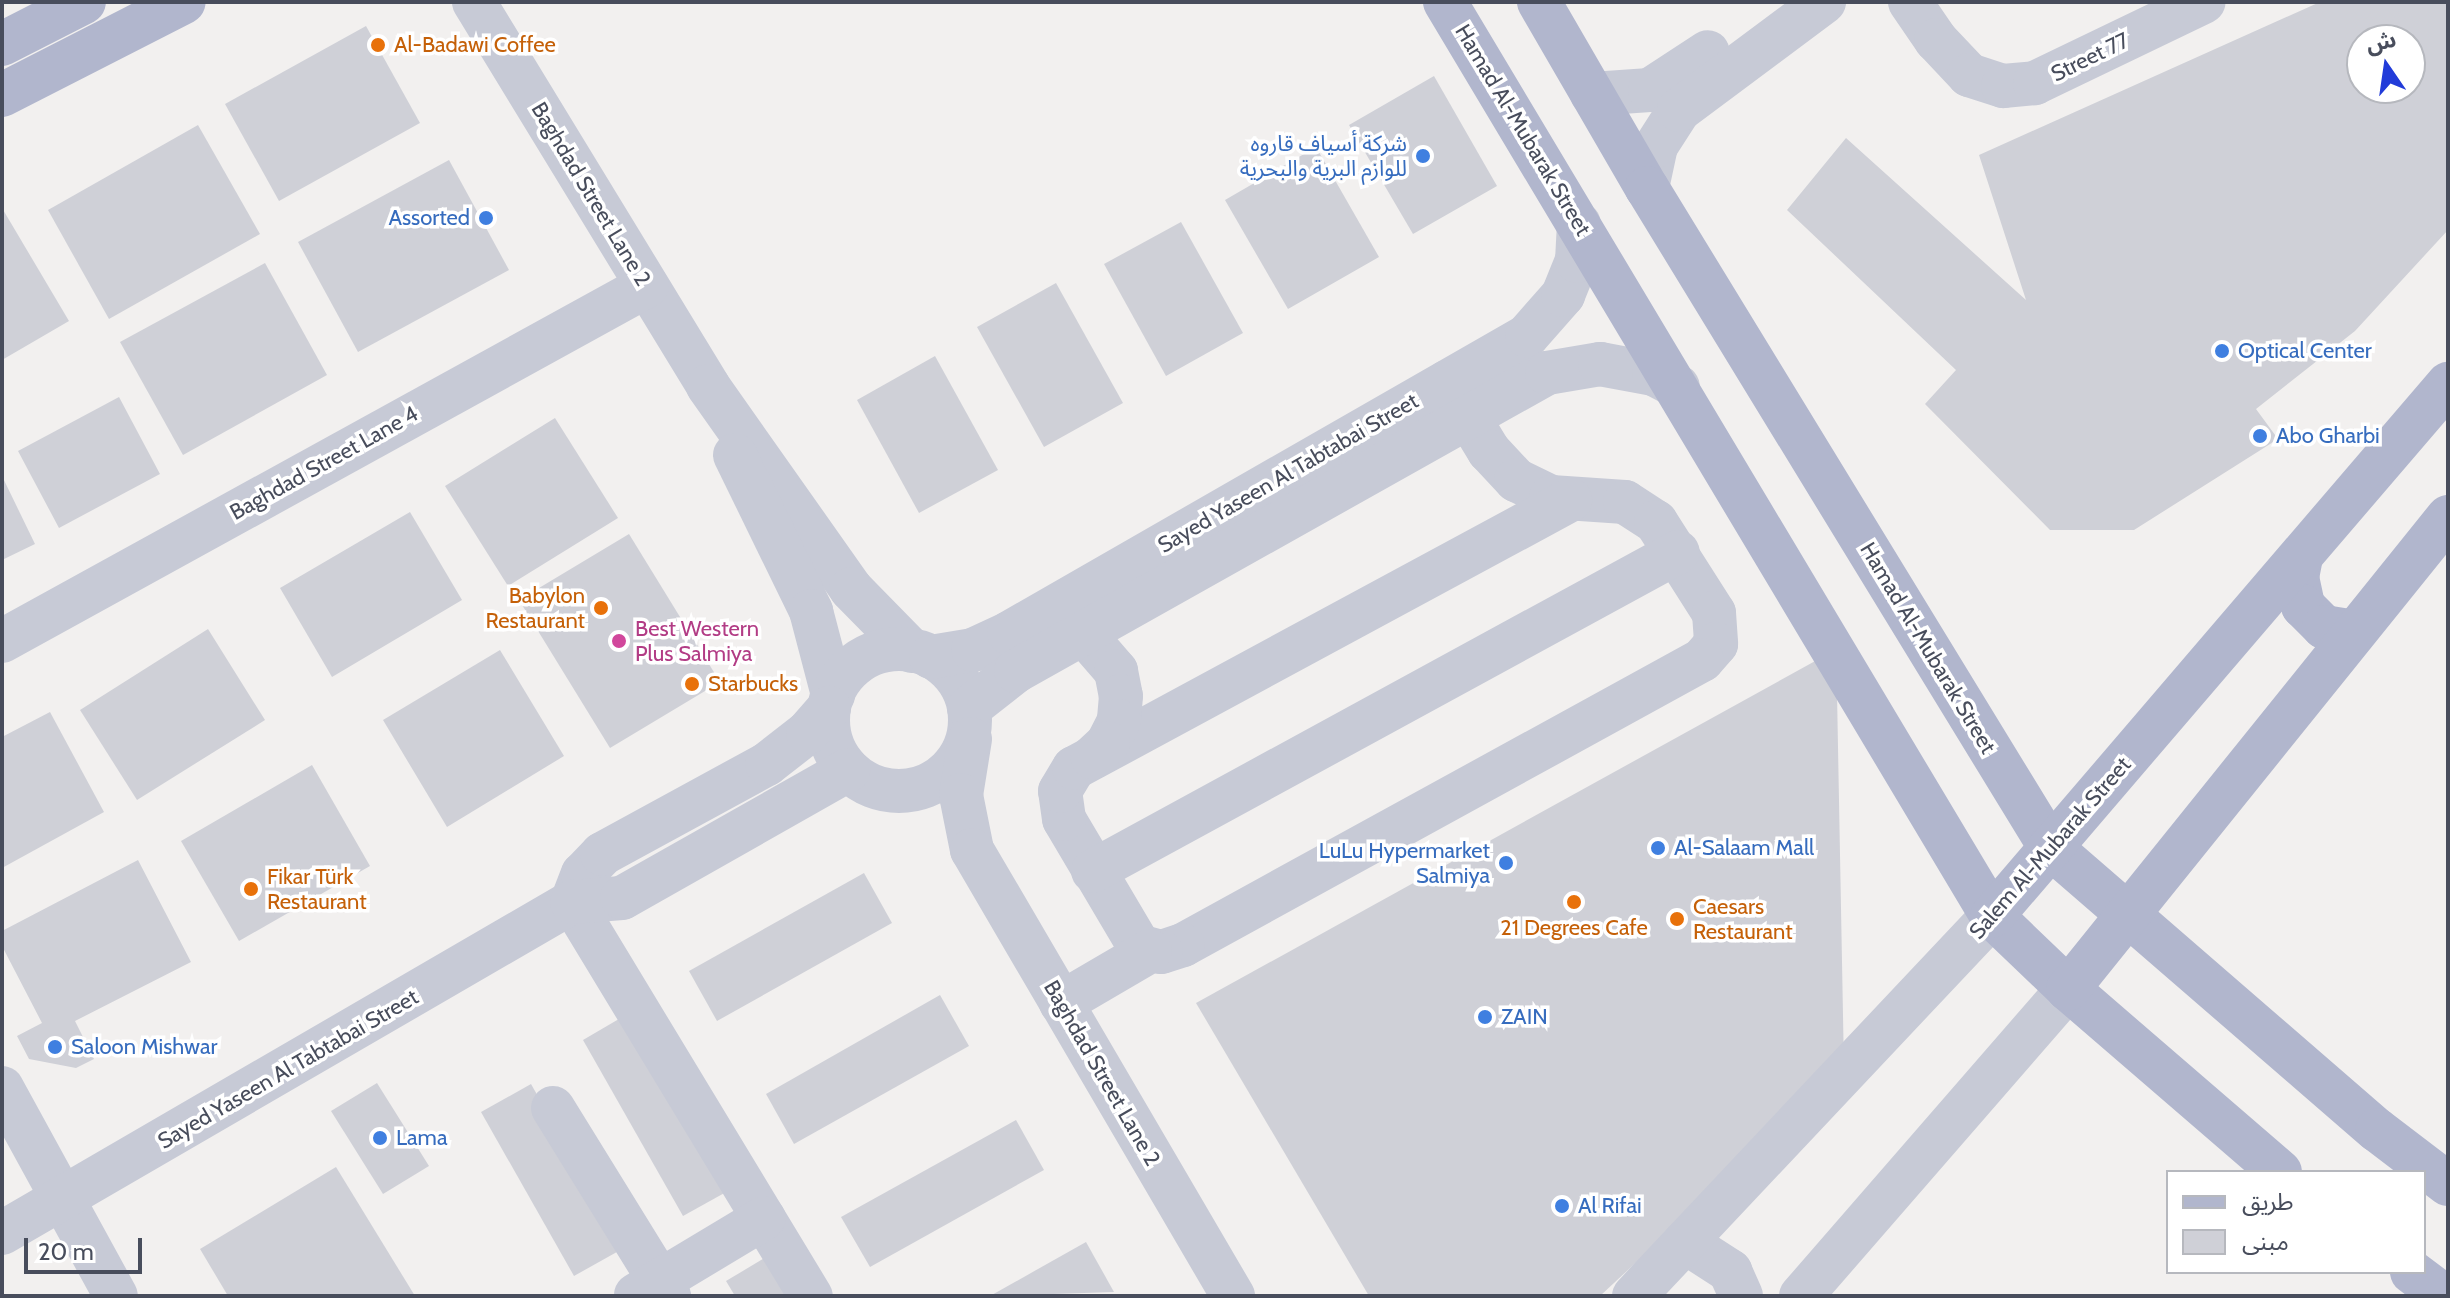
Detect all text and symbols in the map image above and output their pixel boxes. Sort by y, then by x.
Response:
street label: Hamad Al-Mubarak Street [1450,20,1596,240]
north arrow [2346,24,2426,104]
text: ش [2363,26,2399,59]
street label: Street 77 [2047,27,2133,87]
place label: Al-Badawi Coffee [394,32,556,58]
marker: Al-Badawi Coffee [369,36,387,54]
street label: Baghdad Street Lane 2 [526,97,656,291]
place label: شركة أسياف قاروه للوازم البرية والبحرية [1240,130,1407,182]
marker: شركة أسياف قاروه للوازم البرية والبحرية [1414,147,1432,165]
place label: Assorted [388,205,470,231]
marker: Assorted [477,209,495,227]
place label: Optical Center [2238,338,2372,364]
marker: Optical Center [2213,342,2231,360]
street label: Sayed Yaseen Al Tabtabai Street [1153,388,1423,558]
street label: Baghdad Street Lane 4 [225,400,423,526]
place label: Abo Gharbi [2276,423,2380,449]
marker: Abo Gharbi [2251,427,2269,445]
street label: Hamad Al-Mubarak Street [1855,538,2001,758]
place label: Babylon Restaurant [485,582,585,634]
marker: Babylon Restaurant [592,599,610,617]
place label: Best Western Plus Salmiya [635,615,759,666]
marker: Best Western Plus Salmiya [610,632,628,650]
place label: Starbucks [708,671,798,697]
marker: Starbucks [683,675,701,693]
street label: Salem Al-Mubarak Street [1964,752,2136,944]
place label: Al-Salaam Mall [1674,835,1814,861]
place label: LuLu Hypermarket Salmiya [1319,837,1490,888]
marker: Al-Salaam Mall [1649,839,1667,857]
marker: LuLu Hypermarket Salmiya [1497,854,1515,872]
place label: Fikar Türk Restaurant [267,863,367,914]
marker: Fikar Türk Restaurant [242,880,260,898]
marker: 21 Degrees Cafe [1565,893,1583,911]
place label: Caesars Restaurant [1693,893,1793,944]
marker: Caesars Restaurant [1668,910,1686,928]
place label: 21 Degrees Cafe [1500,915,1648,941]
street label: Baghdad Street Lane 2 [1038,976,1166,1170]
street label: Sayed Yaseen Al Tabtabai Street [153,984,423,1154]
place label: ZAIN [1501,1004,1548,1030]
marker: ZAIN [1476,1008,1494,1026]
place label: Saloon Mishwar [71,1034,217,1060]
marker: Saloon Mishwar [46,1038,64,1056]
place label: Lama [396,1125,447,1151]
marker: Lama [371,1129,389,1147]
legend [2166,1170,2426,1274]
text: طريق [2242,1187,2294,1216]
place label: Al Rifai [1578,1193,1642,1219]
marker: Al Rifai [1553,1197,1571,1215]
scale bar [28,1222,146,1272]
text: مبنى [2242,1227,2289,1256]
text: 20 m [38,1237,94,1266]

